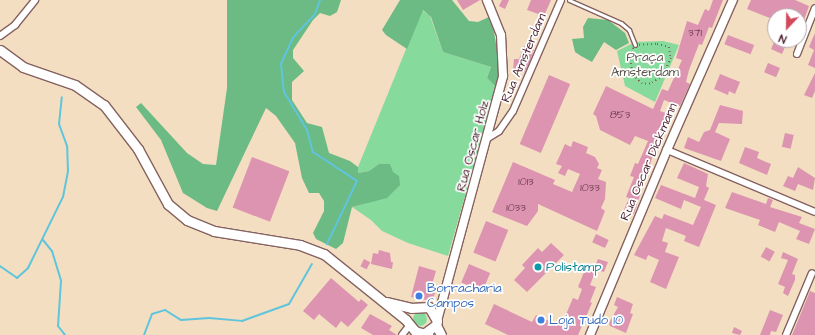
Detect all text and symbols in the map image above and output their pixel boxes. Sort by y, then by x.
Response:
north arrow [767,8,807,48]
street label: Rua Amsterdam [498,11,550,105]
house number: 371 [688,26,702,40]
text: N [777,30,789,47]
park label: Praça Amsterdam [611,50,679,81]
street label: Rua Oscar Holz [453,99,493,193]
street label: Rua Oscar Dickmann [617,101,681,223]
house number: 853 [610,108,630,122]
house number: 1013 [518,175,534,189]
house number: 1033 [580,181,600,195]
house number: 1033 [506,201,526,215]
place label: Polistamp [546,259,601,275]
marker: Polistamp [533,262,543,272]
place label: Borracharia Campos [427,281,502,312]
marker: Borracharia Campos [414,291,424,301]
place label: Loja Tudo 10 [549,312,623,328]
marker: Loja Tudo 10 [536,315,546,325]

